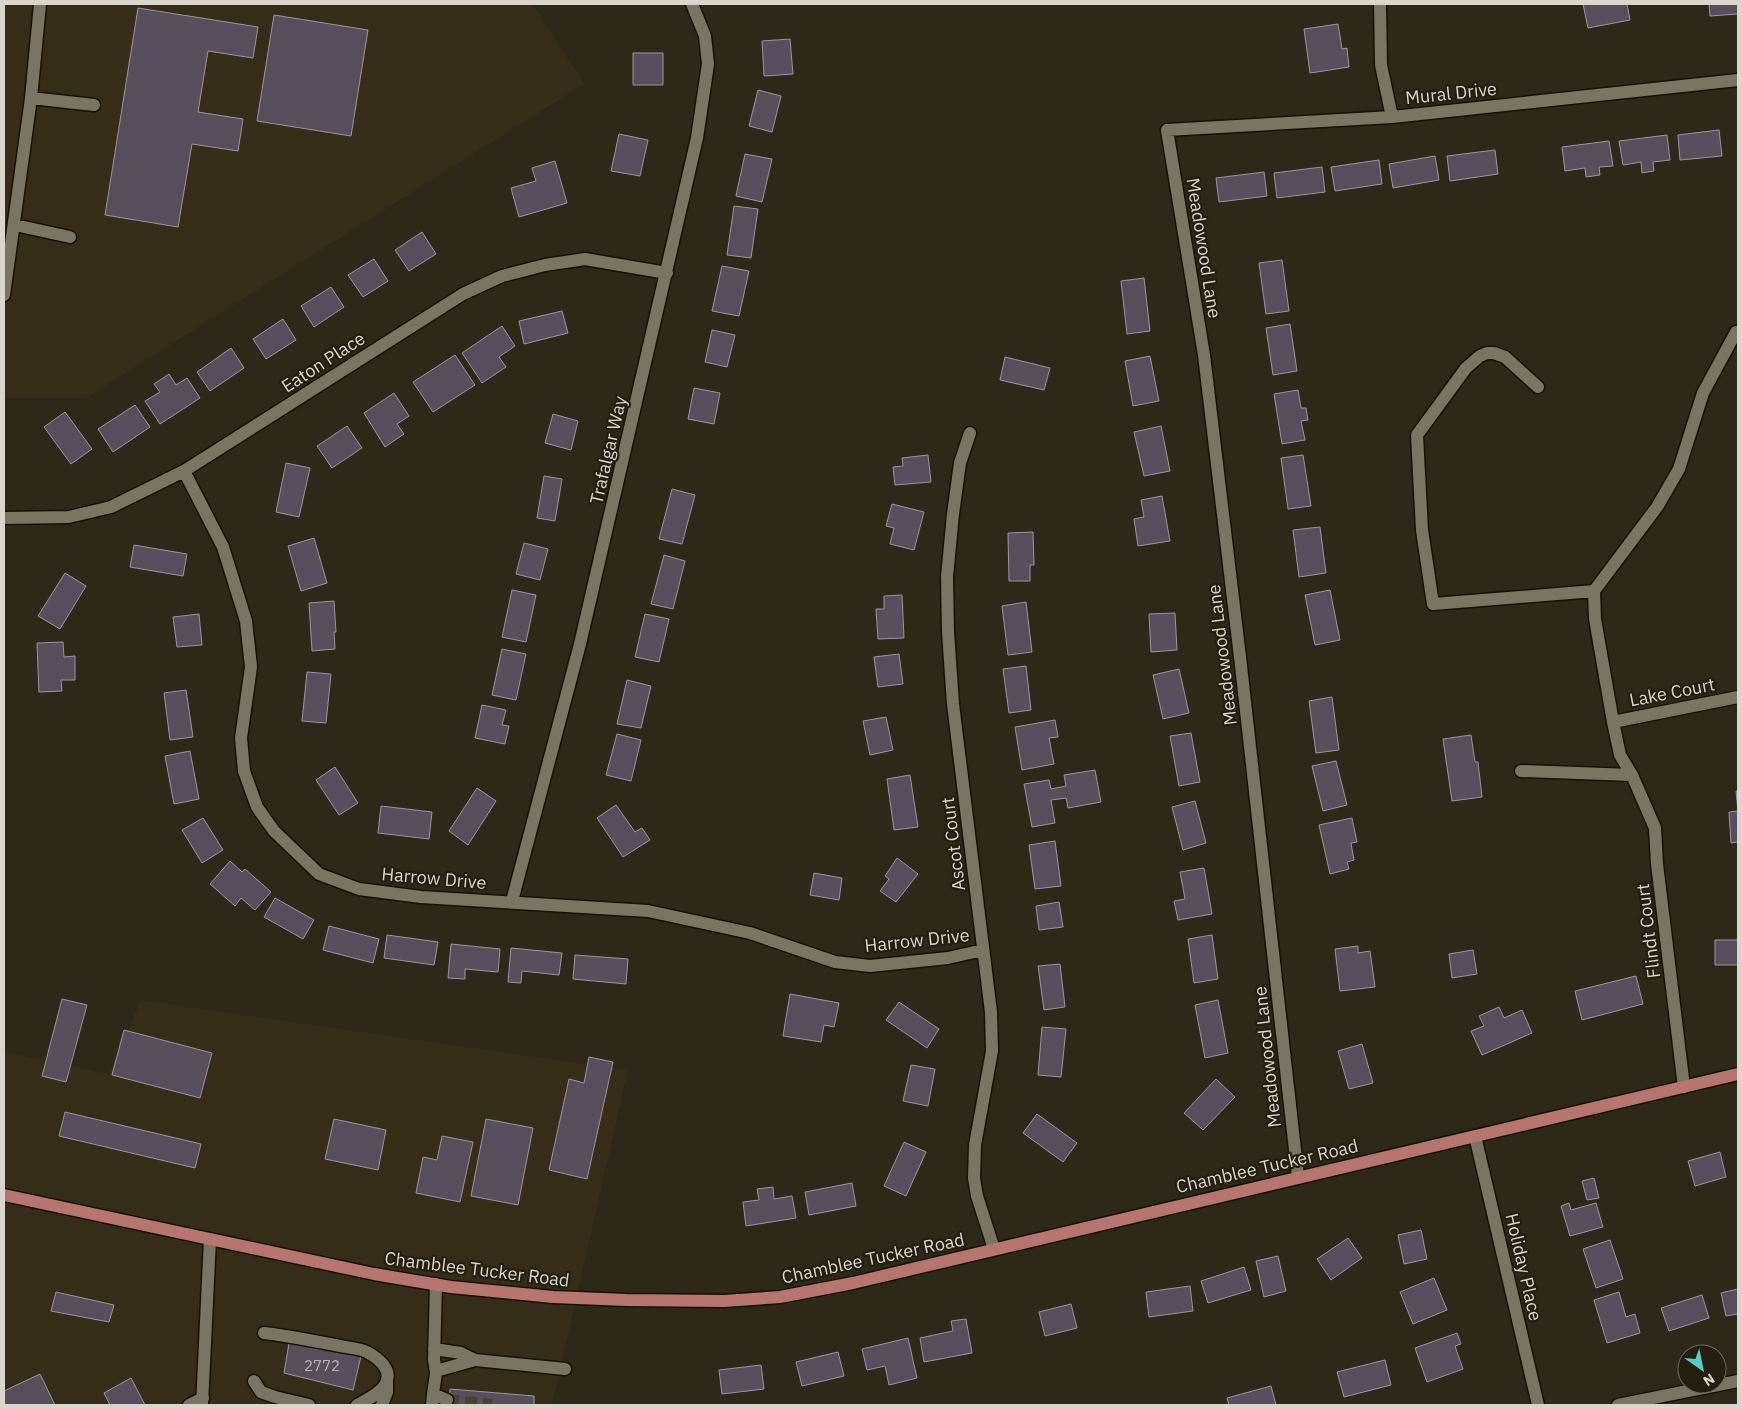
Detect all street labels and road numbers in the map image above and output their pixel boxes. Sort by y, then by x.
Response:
street label: Mural Drive [1404,77,1498,109]
street label: Meadowood Lane [1182,176,1226,320]
street label: Eaton Place [277,326,369,398]
street label: Trafalgar Way [584,394,632,506]
street label: Meadowood Lane [1202,583,1242,727]
street label: Lake Court [1627,672,1717,712]
street label: Ascot Court [936,796,970,892]
street label: Harrow Drive [381,862,488,894]
street label: Flindt Court [1631,882,1665,980]
street label: Harrow Drive [863,923,971,957]
street label: Meadowood Lane [1248,985,1286,1129]
street label: Chamblee Tucker Road [1174,1134,1360,1198]
street label: Holiday Place [1500,1211,1548,1323]
street label: Chamblee Tucker Road [780,1227,966,1289]
street label: Chamblee Tucker Road [383,1246,571,1292]

